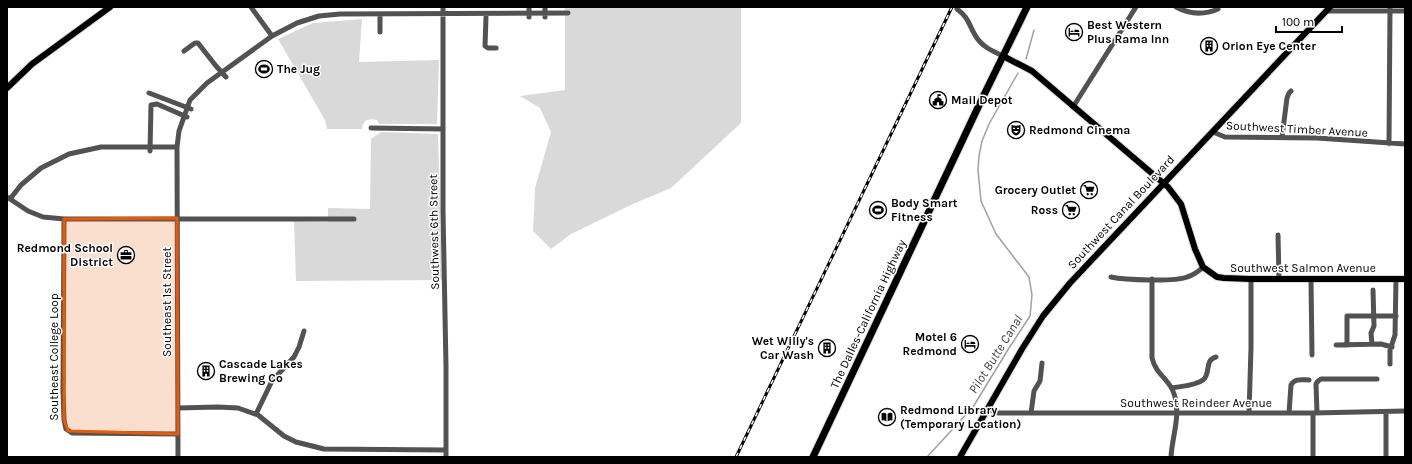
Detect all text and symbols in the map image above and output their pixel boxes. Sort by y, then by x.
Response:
scale bar [1276,8,1342,34]
text: 100 m [1282,15,1314,29]
place label: Best Western Plus Rama Inn [1087,18,1169,46]
hotel icon: Best Western Plus Rama Inn [1064,22,1084,42]
building icon: Orion Eye Center [1199,36,1219,56]
place label: Orion Eye Center [1222,39,1316,53]
sports icon: The Jug [254,59,274,79]
place label: The Jug [277,62,320,76]
public building icon: Mail Depot [928,90,948,110]
place label: Mail Depot [951,93,1013,107]
street label: Southwest Timber Avenue [1226,118,1368,140]
theatre icon: Redmond Cinema [1006,120,1026,140]
place label: Redmond Cinema [1029,123,1130,137]
street label: Southwest Canal Boulevard [1065,152,1177,272]
street label: Southwest 6th Street [426,174,442,290]
supermarket icon: Grocery Outlet [1079,180,1099,200]
place label: Grocery Outlet [995,183,1076,197]
place label: Body Smart Fitness [891,196,958,224]
sports icon: Body Smart Fitness [868,200,888,220]
supermarket icon: Ross [1061,200,1081,220]
place label: Ross [1031,203,1058,217]
street label: The Dalles-California Highway [827,237,909,391]
place label: Redmond School District [17,241,113,269]
office icon: Redmond School District [116,245,136,265]
street label: Southeast 1st Street [160,247,174,357]
street label: Southwest Salmon Avenue [1230,261,1376,275]
street label: Southeast College Loop [47,293,61,421]
water label: Pilot Butte Canal [965,312,1025,396]
place label: Motel 6 Redmond [903,330,957,358]
place label: Wet Willy's Car Wash [752,334,814,362]
hotel icon: Motel 6 Redmond [960,334,980,354]
building icon: Wet Willy's Car Wash [817,338,837,358]
place label: Cascade Lakes Brewing Co [219,357,303,385]
building icon: Cascade Lakes Brewing Co [196,361,216,381]
street label: Southwest Reindeer Avenue [1120,396,1272,410]
place label: Redmond Library (Temporary Location) [900,403,1021,431]
library icon: Redmond Library (Temporary Location) [877,407,897,427]

